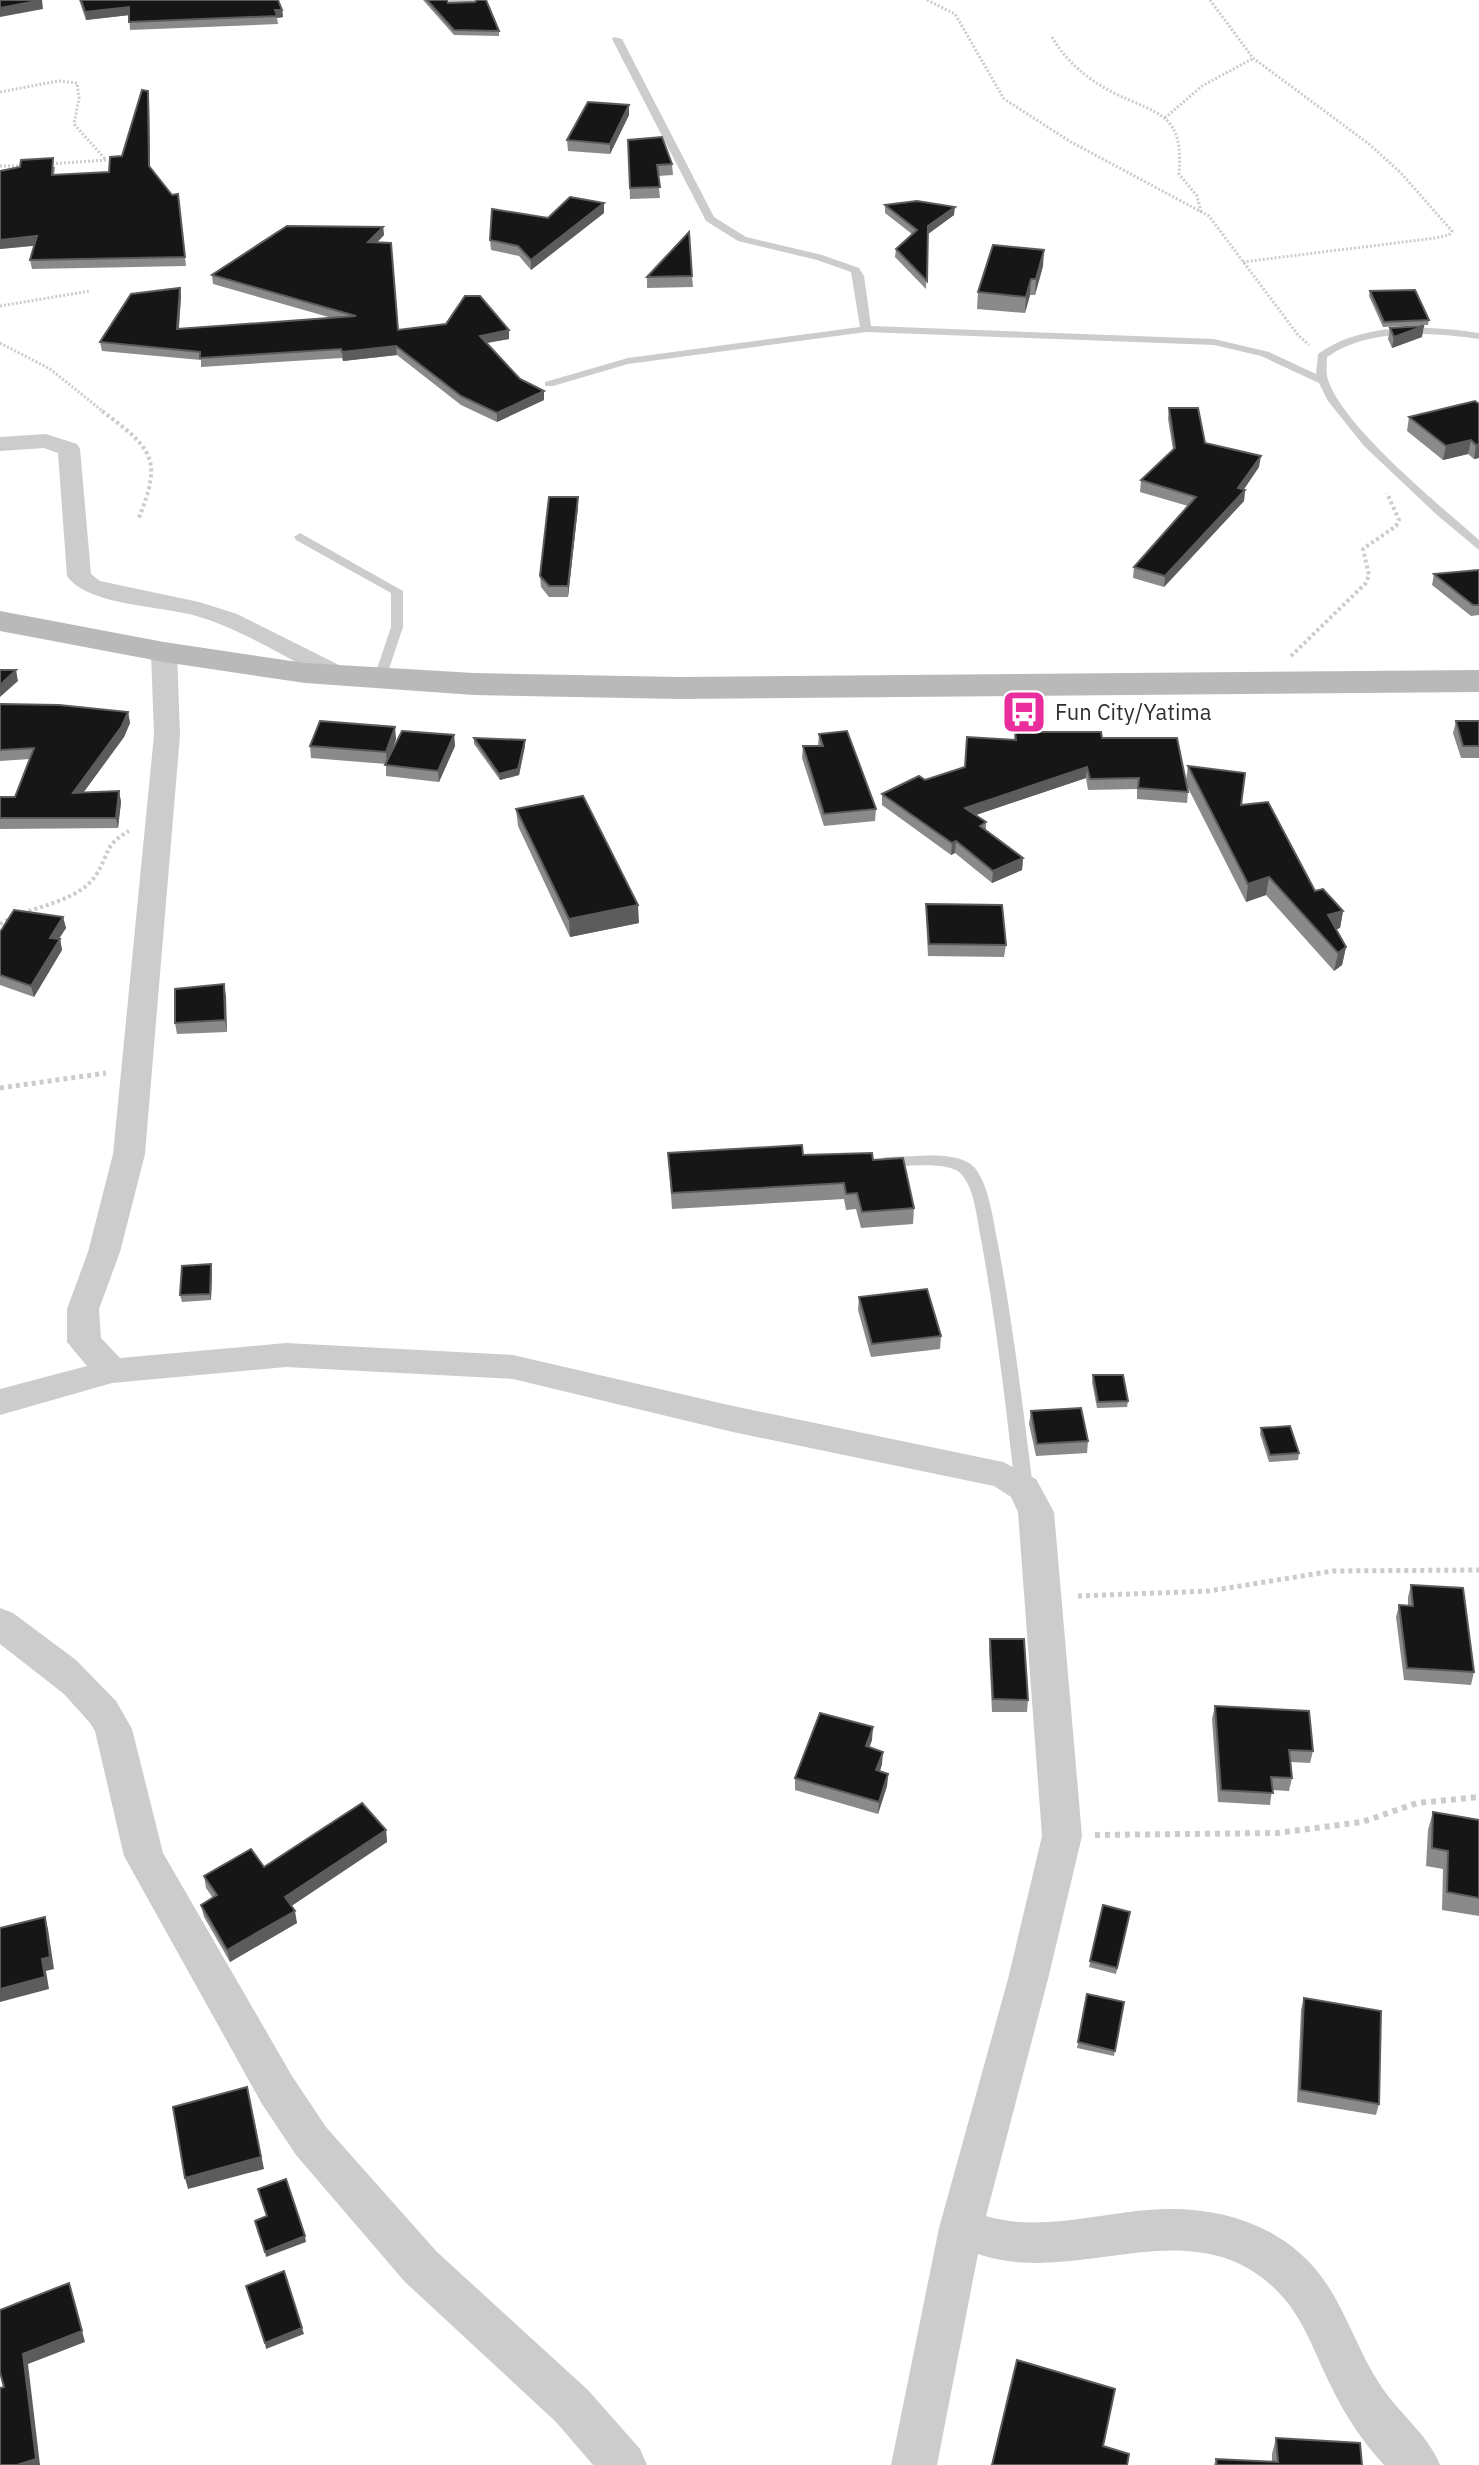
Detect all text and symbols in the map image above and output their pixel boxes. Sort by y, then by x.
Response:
bus stop icon: Fun City/Yatima [1000,688,1048,736]
place label: Fun City/Yatima [1055,697,1212,726]

